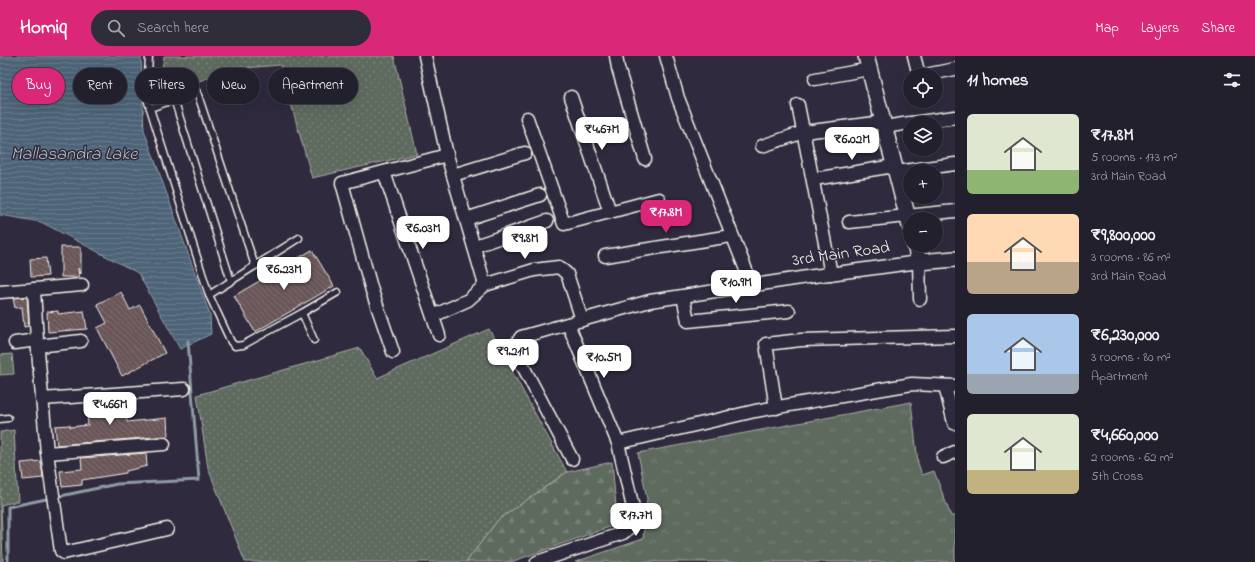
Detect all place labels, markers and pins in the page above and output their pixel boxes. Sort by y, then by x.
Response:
pin: ₹4.67M [569,117,635,151]
pin: ₹6.02M [819,127,885,161]
pin: ₹17.8M [633,200,699,234]
pin: ₹6.03M [390,216,456,250]
pin: ₹9.8M [497,226,553,260]
pin: ₹6.23M [251,257,317,291]
pin: ₹10.9M [703,270,769,304]
pin: ₹9.21M [480,339,546,373]
pin: ₹10.5M [571,345,637,379]
pin: ₹4.66M [77,392,143,426]
pin: ₹17.7M [603,503,669,537]

